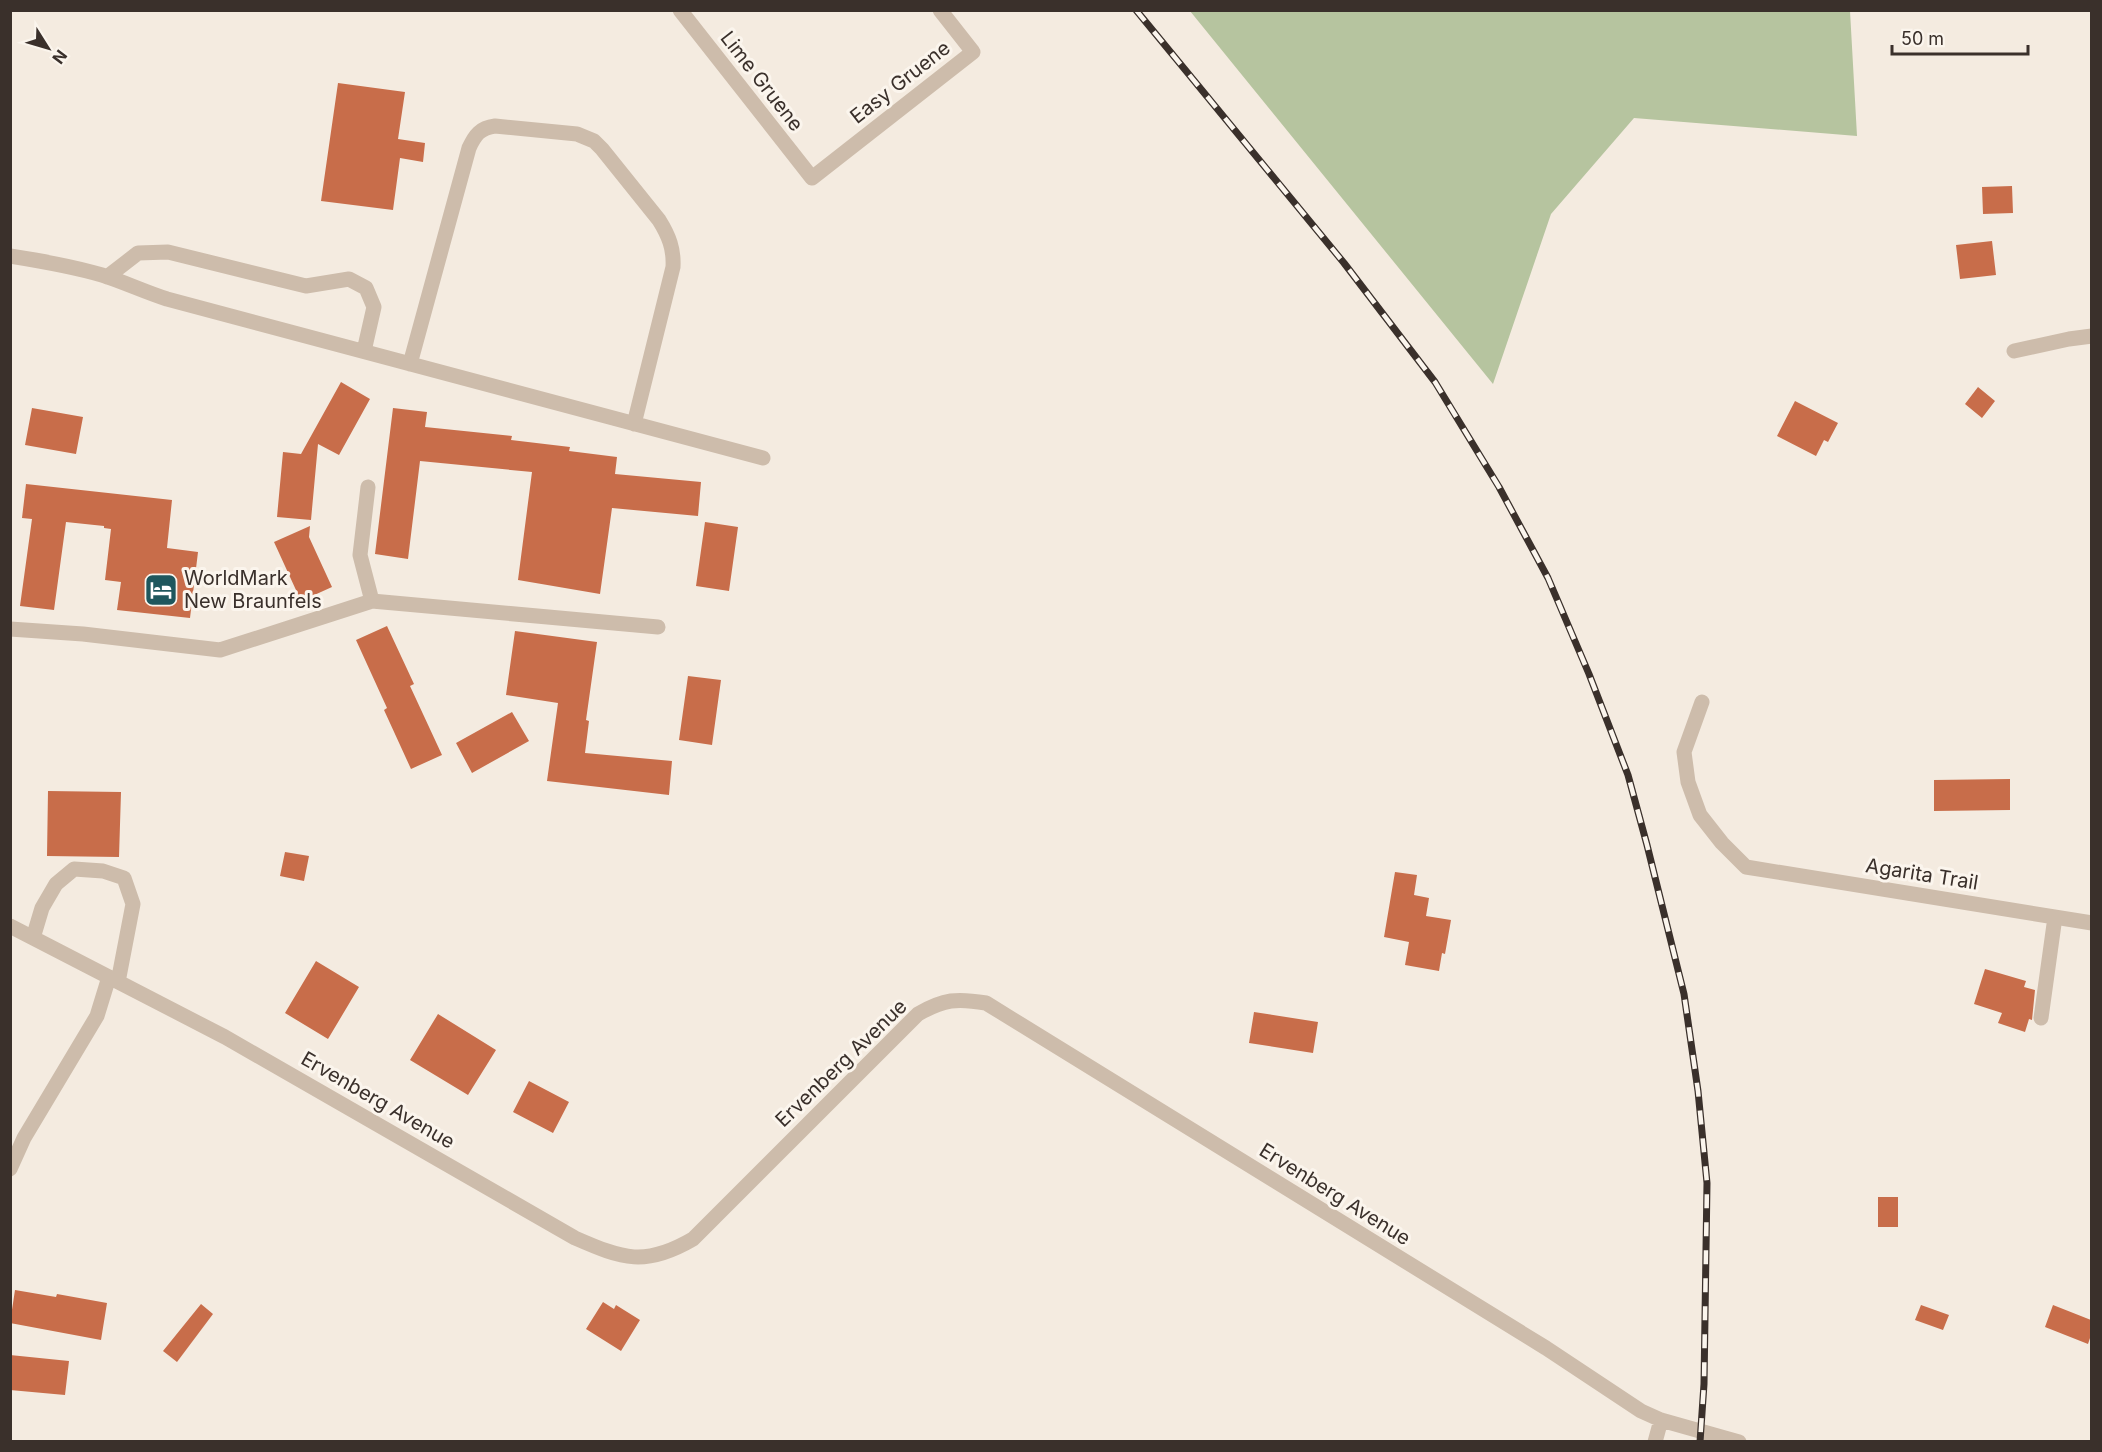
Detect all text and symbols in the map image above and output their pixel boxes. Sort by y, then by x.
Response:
north arrow [18,18,78,78]
scale bar [1892,18,2028,56]
street label: Lime Gruene [715,26,809,136]
text: 50 m [1901,28,1944,49]
street label: Easy Gruene [845,36,955,128]
text: N [48,46,72,68]
place label: WorldMark New Braunfels [184,566,322,613]
hotel icon: WorldMark New Braunfels [143,572,179,608]
street label: Agarita Trail [1864,853,1980,895]
street label: Ervenberg Avenue [770,994,912,1132]
street label: Ervenberg Avenue [297,1046,459,1154]
street label: Ervenberg Avenue [1255,1138,1415,1250]

